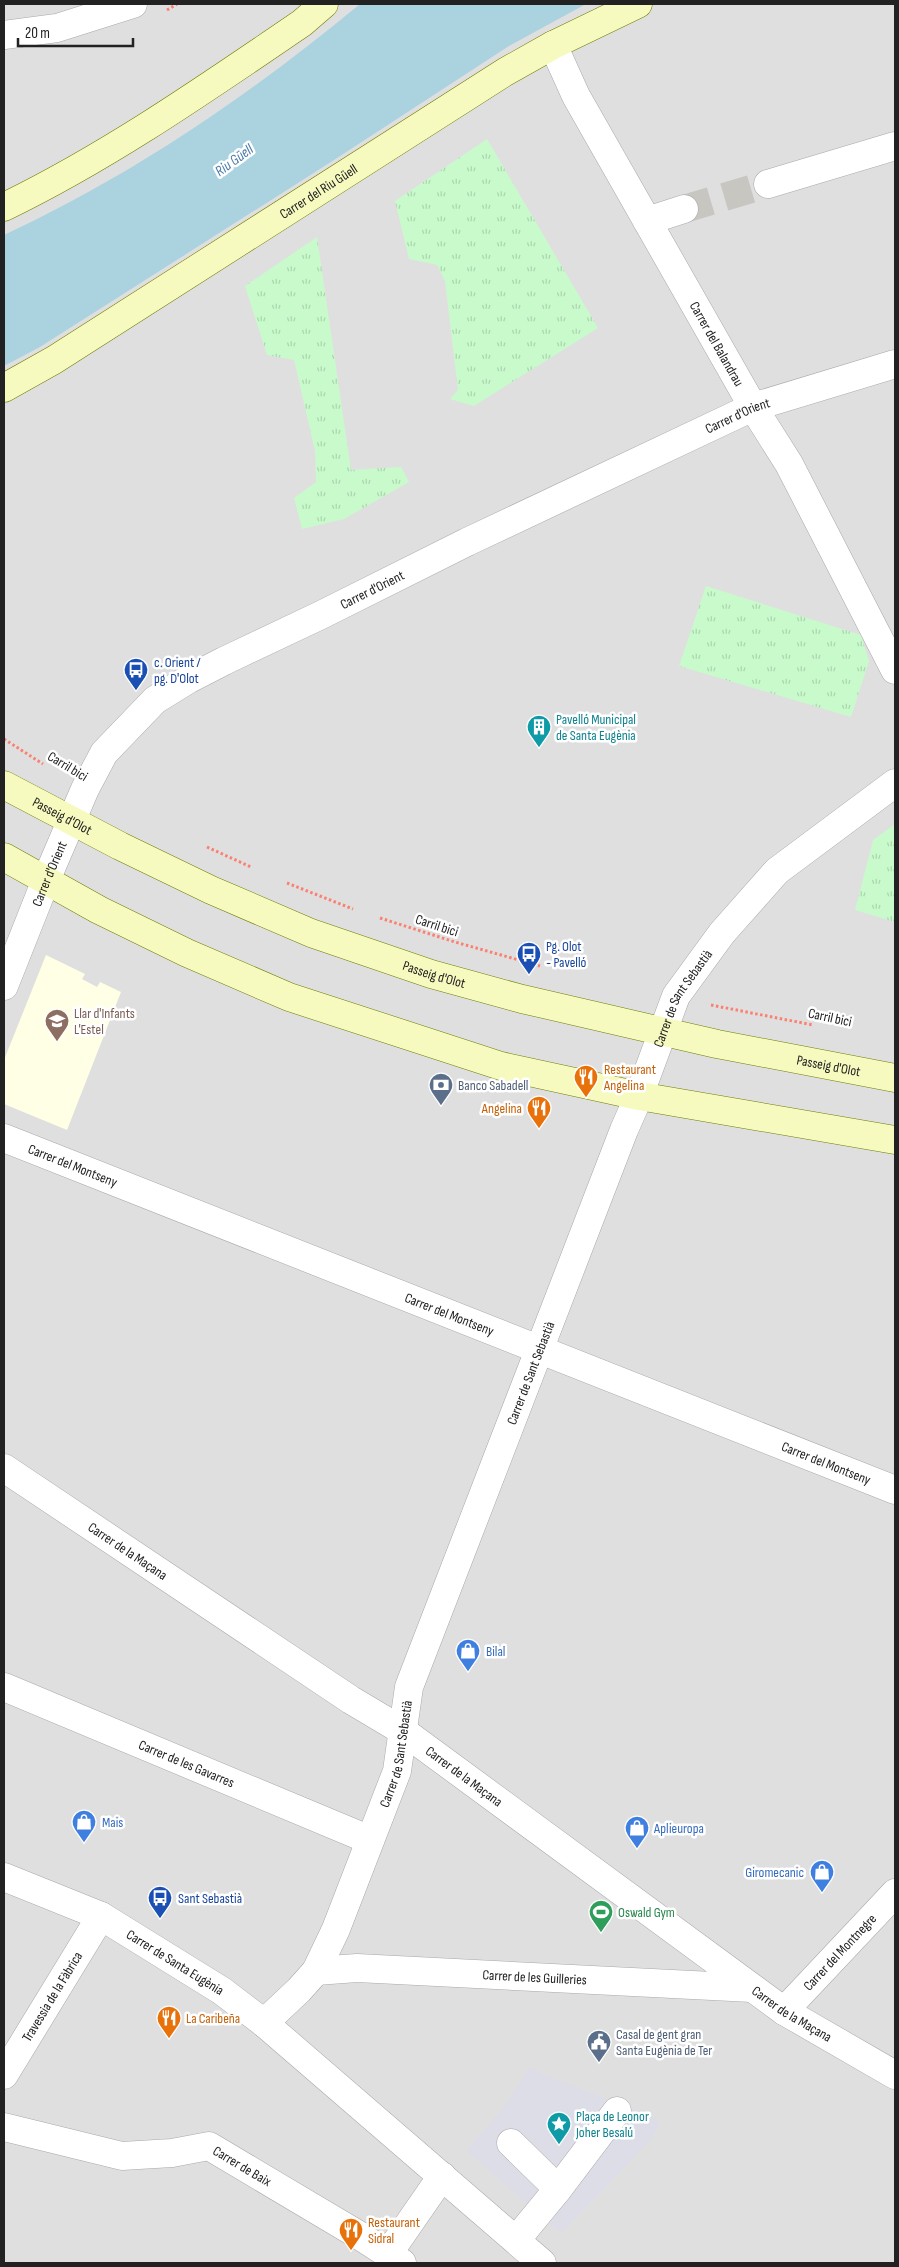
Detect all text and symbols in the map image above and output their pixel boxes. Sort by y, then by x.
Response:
scale bar [18,15,132,47]
text: 20 m [25,24,50,43]
water label: Riu Güell [211,139,258,181]
street label: Carrer del Riu Güell [277,160,361,223]
street label: Carrer del Balandrau [686,299,747,389]
street label: Carrer d'Orient [702,394,772,437]
street label: Carrer d'Orient [337,567,407,613]
place label: c. Orient / pg. D'Olot [154,654,201,687]
bus stop icon: c. Orient / pg. D'Olot [123,657,149,691]
place label: Pavelló Municipal de Santa Eugènia [556,711,636,744]
building icon: Pavelló Municipal de Santa Eugènia [526,714,552,748]
street label: Carril bici [44,748,91,785]
street label: Passeig d'Olot [30,794,95,839]
street label: Carrer d'Orient [28,839,71,909]
street label: Carril bici [413,911,460,940]
place label: Pg. Olot - Pavelló [546,938,587,971]
bus stop icon: Pg. Olot - Pavelló [516,941,542,975]
street label: Carrer de Sant Sebastià [650,946,716,1050]
street label: Passeig d'Olot [400,957,467,992]
place label: Llar d'Infants L'Estel [74,1005,135,1038]
street label: Carril bici [807,1005,853,1030]
school or university icon: Llar d'Infants L'Estel [44,1008,70,1042]
street label: Passeig d'Olot [795,1051,862,1080]
place label: Restaurant Angelina [603,1061,656,1094]
restaurant icon: Restaurant Angelina [573,1064,599,1098]
bank icon: Banco Sabadell [428,1072,454,1106]
place label: Banco Sabadell [458,1077,528,1094]
restaurant icon: Angelina [526,1095,552,1129]
place label: Angelina [481,1100,522,1117]
street label: Carrer del Montseny [26,1140,120,1191]
street label: Carrer del Montseny [402,1289,497,1340]
street label: Carrer de Sant Sebastià [503,1319,558,1427]
street label: Carrer del Montseny [779,1438,874,1489]
street label: Carrer de la Maçana [85,1519,170,1584]
shop icon: Bilal [455,1638,481,1672]
place label: Bilal [486,1643,505,1660]
street label: Carrer de Sant Sebastià [376,1699,416,1810]
street label: Carrer de les Gavarres [136,1736,237,1791]
street label: Carrer de la Maçana [422,1742,506,1810]
shop icon: Mais [71,1809,97,1843]
place label: Mais [102,1814,123,1831]
shop icon: Aplieuropa [624,1815,650,1849]
place label: Aplieuropa [653,1820,704,1837]
shop icon: Giromecanic [809,1859,835,1893]
place label: Giromecanic [745,1864,804,1881]
bus stop icon: Sant Sebastià [147,1885,173,1919]
place label: Sant Sebastià [178,1890,242,1907]
sports icon: Oswald Gym [588,1899,614,1933]
place label: Oswald Gym [618,1904,675,1921]
street label: Carrer del Montnegre [800,1910,880,1994]
street label: Carrer de Santa Eugènia [123,1926,227,1999]
street label: Travessia de la Fàbrica [18,1949,86,2045]
street label: Carrer de les Guilleries [482,1966,587,1989]
street label: Carrer de la Maçana [748,1982,835,2046]
restaurant icon: La Caribeña [156,2005,182,2039]
place label: La Caribeña [186,2010,240,2027]
place label: Casal de gent gran Santa Eugènia de Ter [616,2026,712,2059]
public building icon: Casal de gent gran Santa Eugènia de Ter [586,2029,612,2063]
place label: Plaça de Leonor Joher Besalú [575,2108,649,2141]
place icon: Plaça de Leonor Joher Besalú [546,2111,572,2145]
street label: Carrer de Baix [210,2142,275,2191]
place label: Restaurant Sidral [368,2214,420,2247]
restaurant icon: Restaurant Sidral [338,2217,364,2251]

